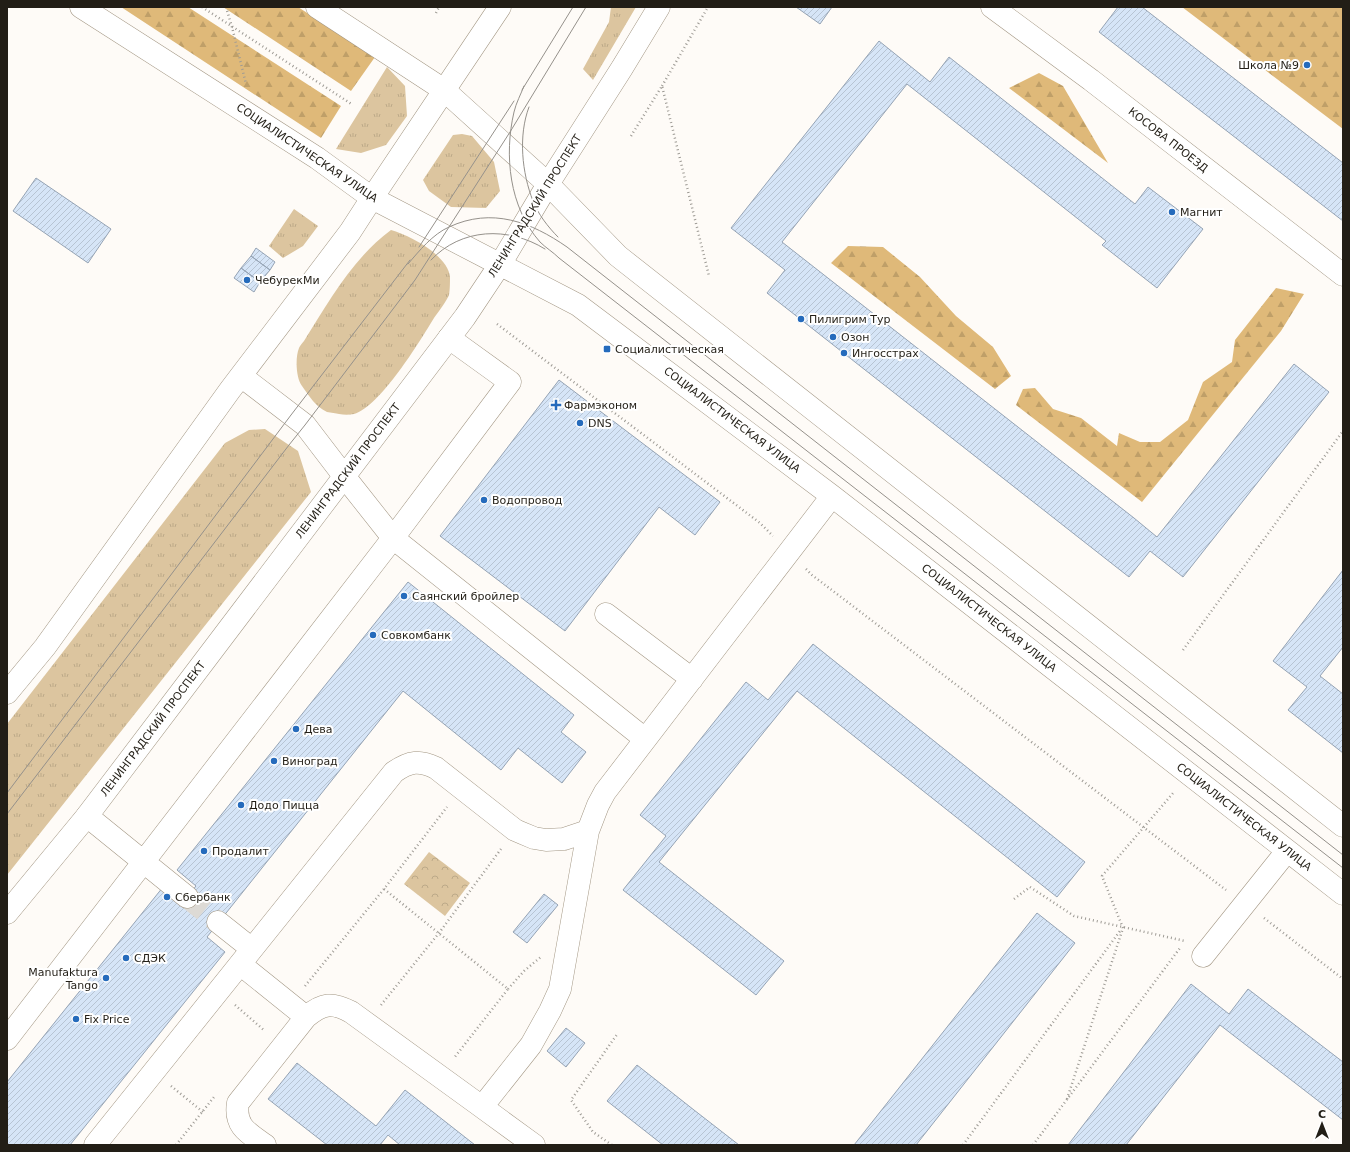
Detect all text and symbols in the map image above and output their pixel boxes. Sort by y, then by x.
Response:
place label: Школа №9 [1238,59,1299,72]
marker: Школа №9 [1302,60,1312,70]
street label: СОЦИАЛИСТИЧЕСКАЯ УЛИЦА [234,101,381,206]
street label: КОСОВА ПРОЕЗД [1126,105,1211,175]
street label: ЛЕНИНГРАДСКИЙ ПРОСПЕКТ [486,132,585,280]
place label: Магнит [1180,206,1223,219]
marker: Магнит [1167,207,1177,217]
place label: ЧебурекМи [255,274,320,287]
marker: ЧебурекМи [242,275,252,285]
place label: Пилигрим Тур [809,313,891,326]
marker: Пилигрим Тур [796,314,806,324]
place label: Озон [841,331,869,344]
marker: Озон [828,332,838,342]
place label: Социалистическая [615,343,724,356]
marker: Социалистическая [602,344,612,354]
place label: Ингосстрах [852,347,919,360]
marker: Ингосстрах [839,348,849,358]
street label: СОЦИАЛИСТИЧЕСКАЯ УЛИЦА [661,364,803,476]
place label: Фармэконом [564,399,637,412]
marker: Фармэконом [551,400,561,410]
street label: ЛЕНИНГРАДСКИЙ ПРОСПЕКТ [293,401,403,541]
place label: DNS [588,417,612,430]
marker: DNS [575,418,585,428]
place label: Водопровод [492,494,563,507]
marker: Водопровод [479,495,489,505]
street label: СОЦИАЛИСТИЧЕСКАЯ УЛИЦА [919,561,1059,675]
place label: Саянский бройлер [412,590,519,603]
marker: Саянский бройлер [399,591,409,601]
place label: Совкомбанк [381,629,451,642]
marker: Совкомбанк [368,630,378,640]
street label: ЛЕНИНГРАДСКИЙ ПРОСПЕКТ [98,659,208,799]
place label: Дева [304,723,333,736]
marker: Дева [291,724,301,734]
place label: Виноград [282,755,338,768]
marker: Виноград [269,756,279,766]
street label: СОЦИАЛИСТИЧЕСКАЯ УЛИЦА [1174,760,1314,874]
place label: Додо Пицца [249,799,319,812]
marker: Додо Пицца [236,800,246,810]
place label: Продалит [212,845,270,858]
marker: Продалит [199,846,209,856]
place label: Сбербанк [175,891,231,904]
marker: Сбербанк [162,892,172,902]
place label: СДЭК [134,952,166,965]
marker: СДЭК [121,953,131,963]
place label: Manufaktura Tango [28,966,98,992]
marker: Manufaktura Tango [101,973,111,983]
place label: Fix Price [84,1013,130,1026]
marker: Fix Price [71,1014,81,1024]
north arrow [1302,1104,1342,1144]
text: С [1318,1108,1326,1121]

